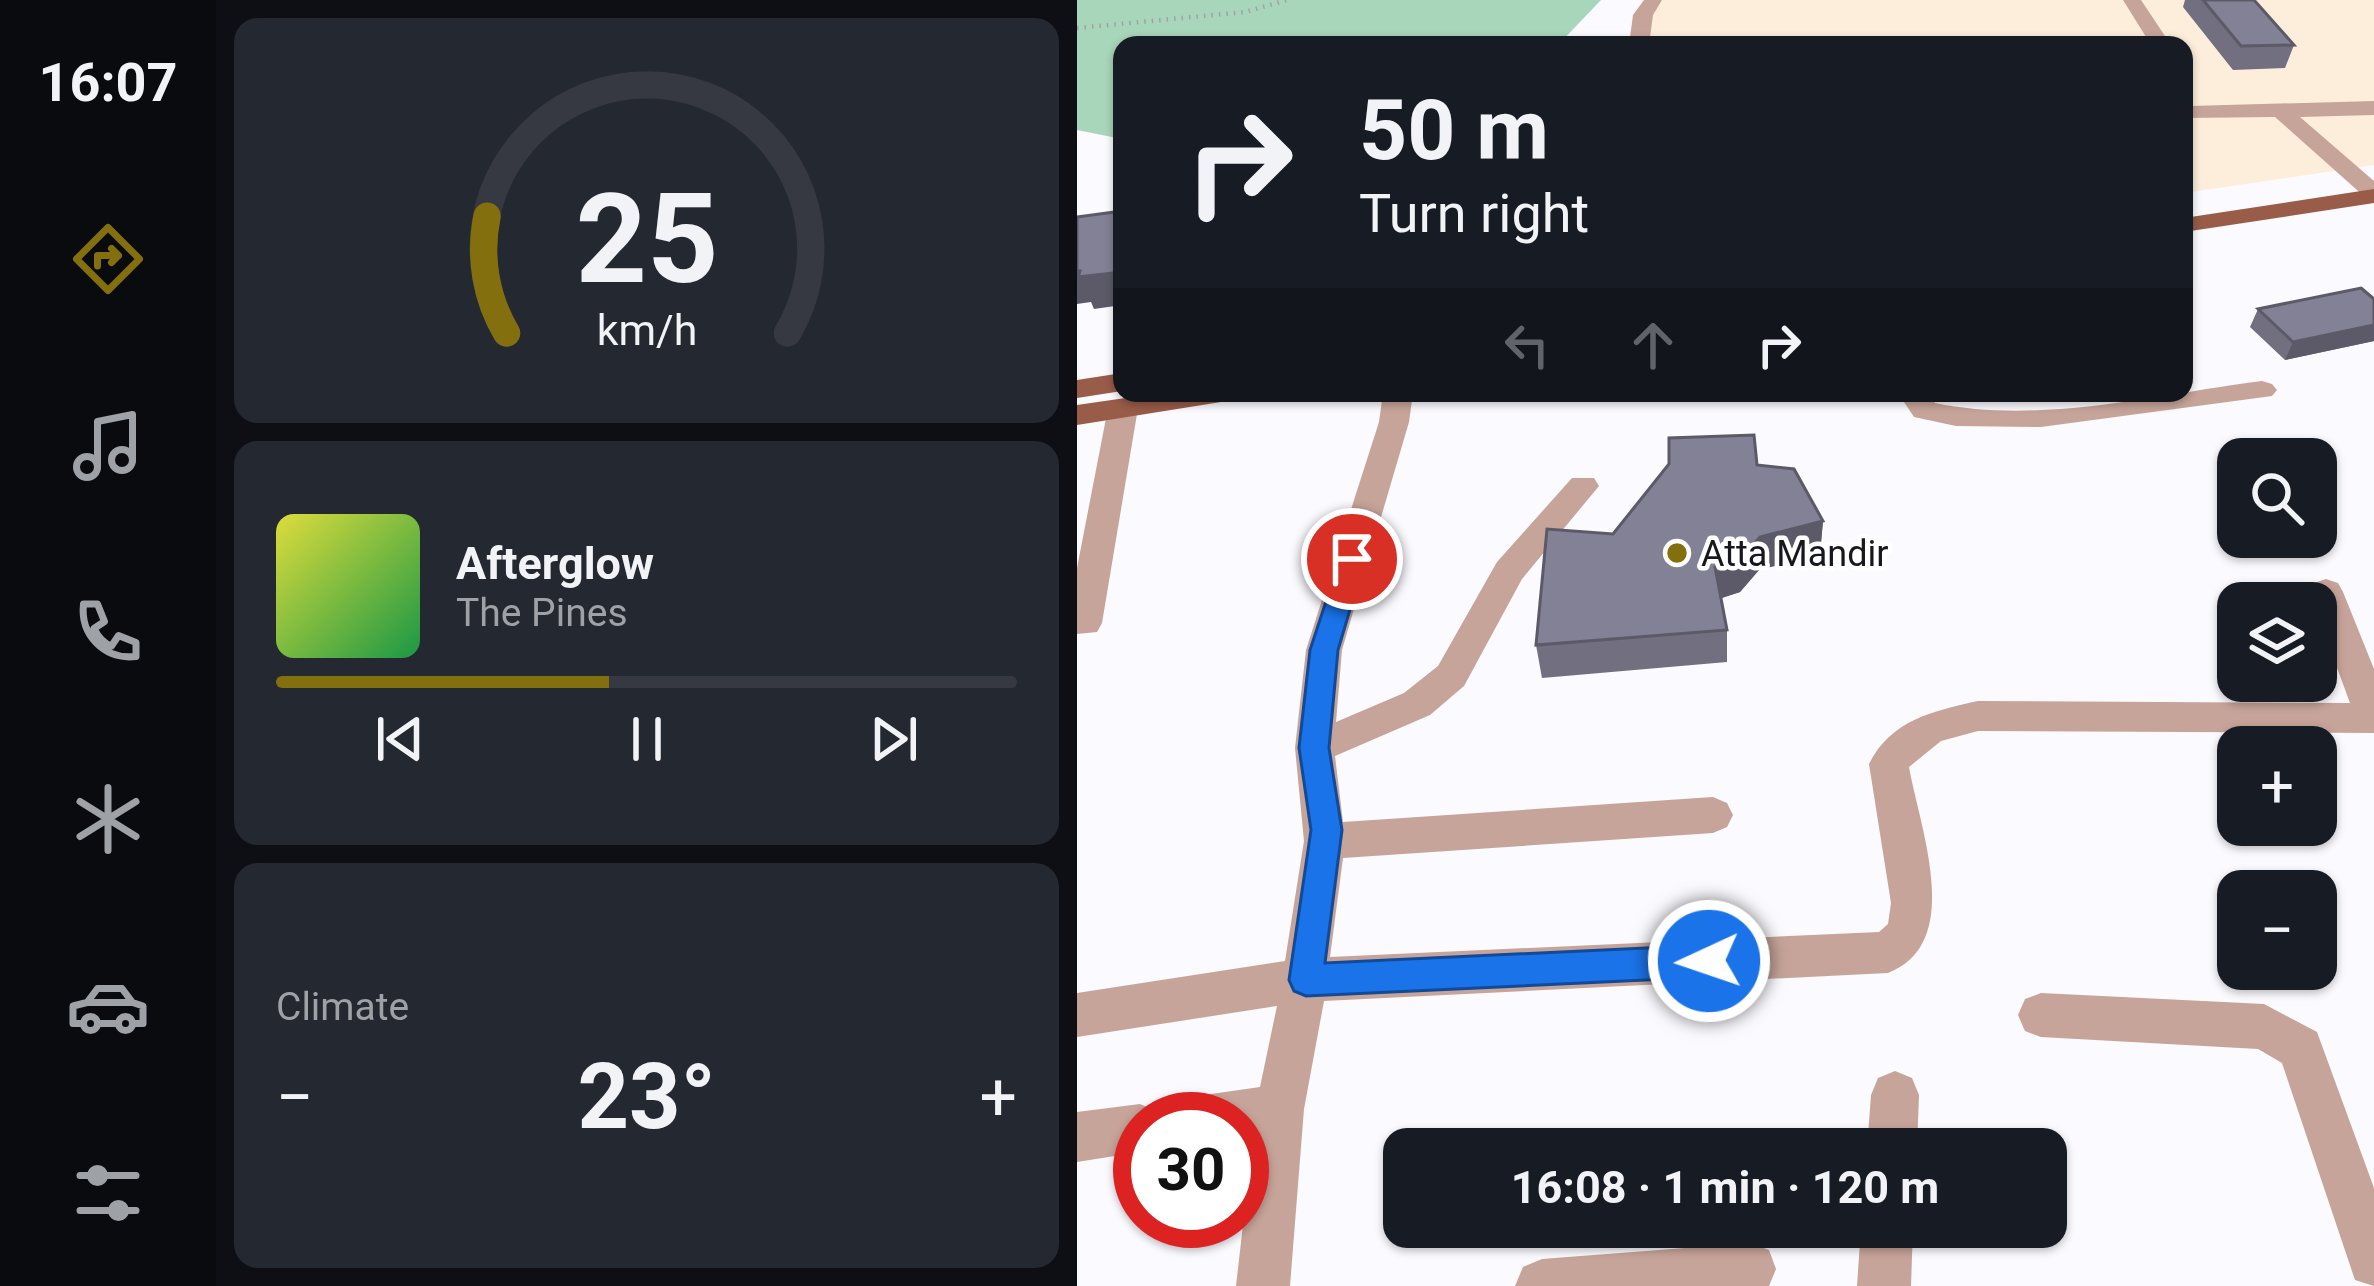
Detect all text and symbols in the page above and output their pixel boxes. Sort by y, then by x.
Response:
text: 16:07 [38,51,178,114]
text: 50 m [1359,81,1549,180]
icon: right [1161,84,1317,240]
text: 25 [575,167,718,313]
text: Turn right [1359,182,1589,245]
icon: directions [66,217,150,301]
text: km/h [596,305,697,355]
icon: left [1494,312,1560,378]
icon: ahead [1620,312,1686,378]
icon: right [1746,312,1812,378]
icon: music [66,404,150,488]
map controls [2217,438,2337,990]
button: search [2217,438,2337,558]
pin [1301,508,1403,610]
icon: arrive [1319,526,1385,592]
place label: Atta Mandir [1701,533,1888,575]
text: Afterglow [456,537,654,590]
marker: Atta Mandir [1664,540,1690,566]
button: layers [2217,582,2337,702]
icon: phone [66,590,150,674]
text: The Pines [456,590,628,636]
icon: previous [367,706,433,772]
icon: pause [614,706,680,772]
icon: next [861,706,927,772]
button: + [2217,726,2337,846]
icon: climate [66,777,150,861]
button: − [2217,870,2337,990]
position arrow [1646,898,1772,1024]
icon: car [66,964,150,1048]
text: Climate [276,984,409,1030]
text: 23° [577,1045,716,1150]
text: − [276,1059,314,1136]
text: + [980,1059,1017,1136]
speed limit sign: 30 [1113,1092,1269,1248]
icon: filters [66,1151,150,1235]
text: 16:08 · 1 min · 120 m [1511,1161,1939,1214]

